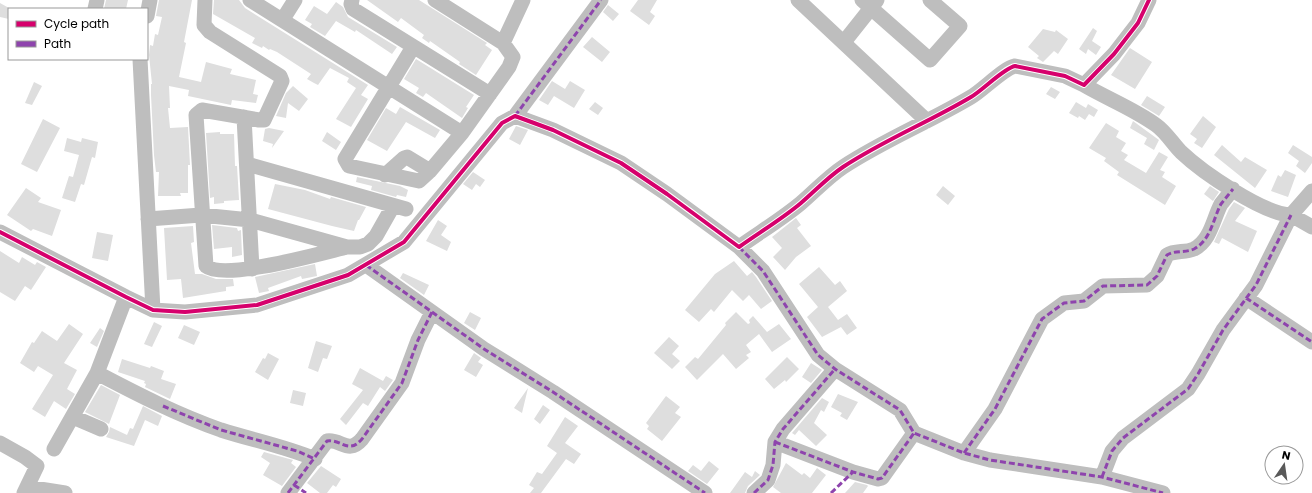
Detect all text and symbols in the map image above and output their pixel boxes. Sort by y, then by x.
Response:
legend [8,8,148,60]
text: Cycle path [44,15,109,32]
text: Path [44,35,71,52]
north arrow [1264,445,1304,485]
text: N [1280,447,1292,464]

